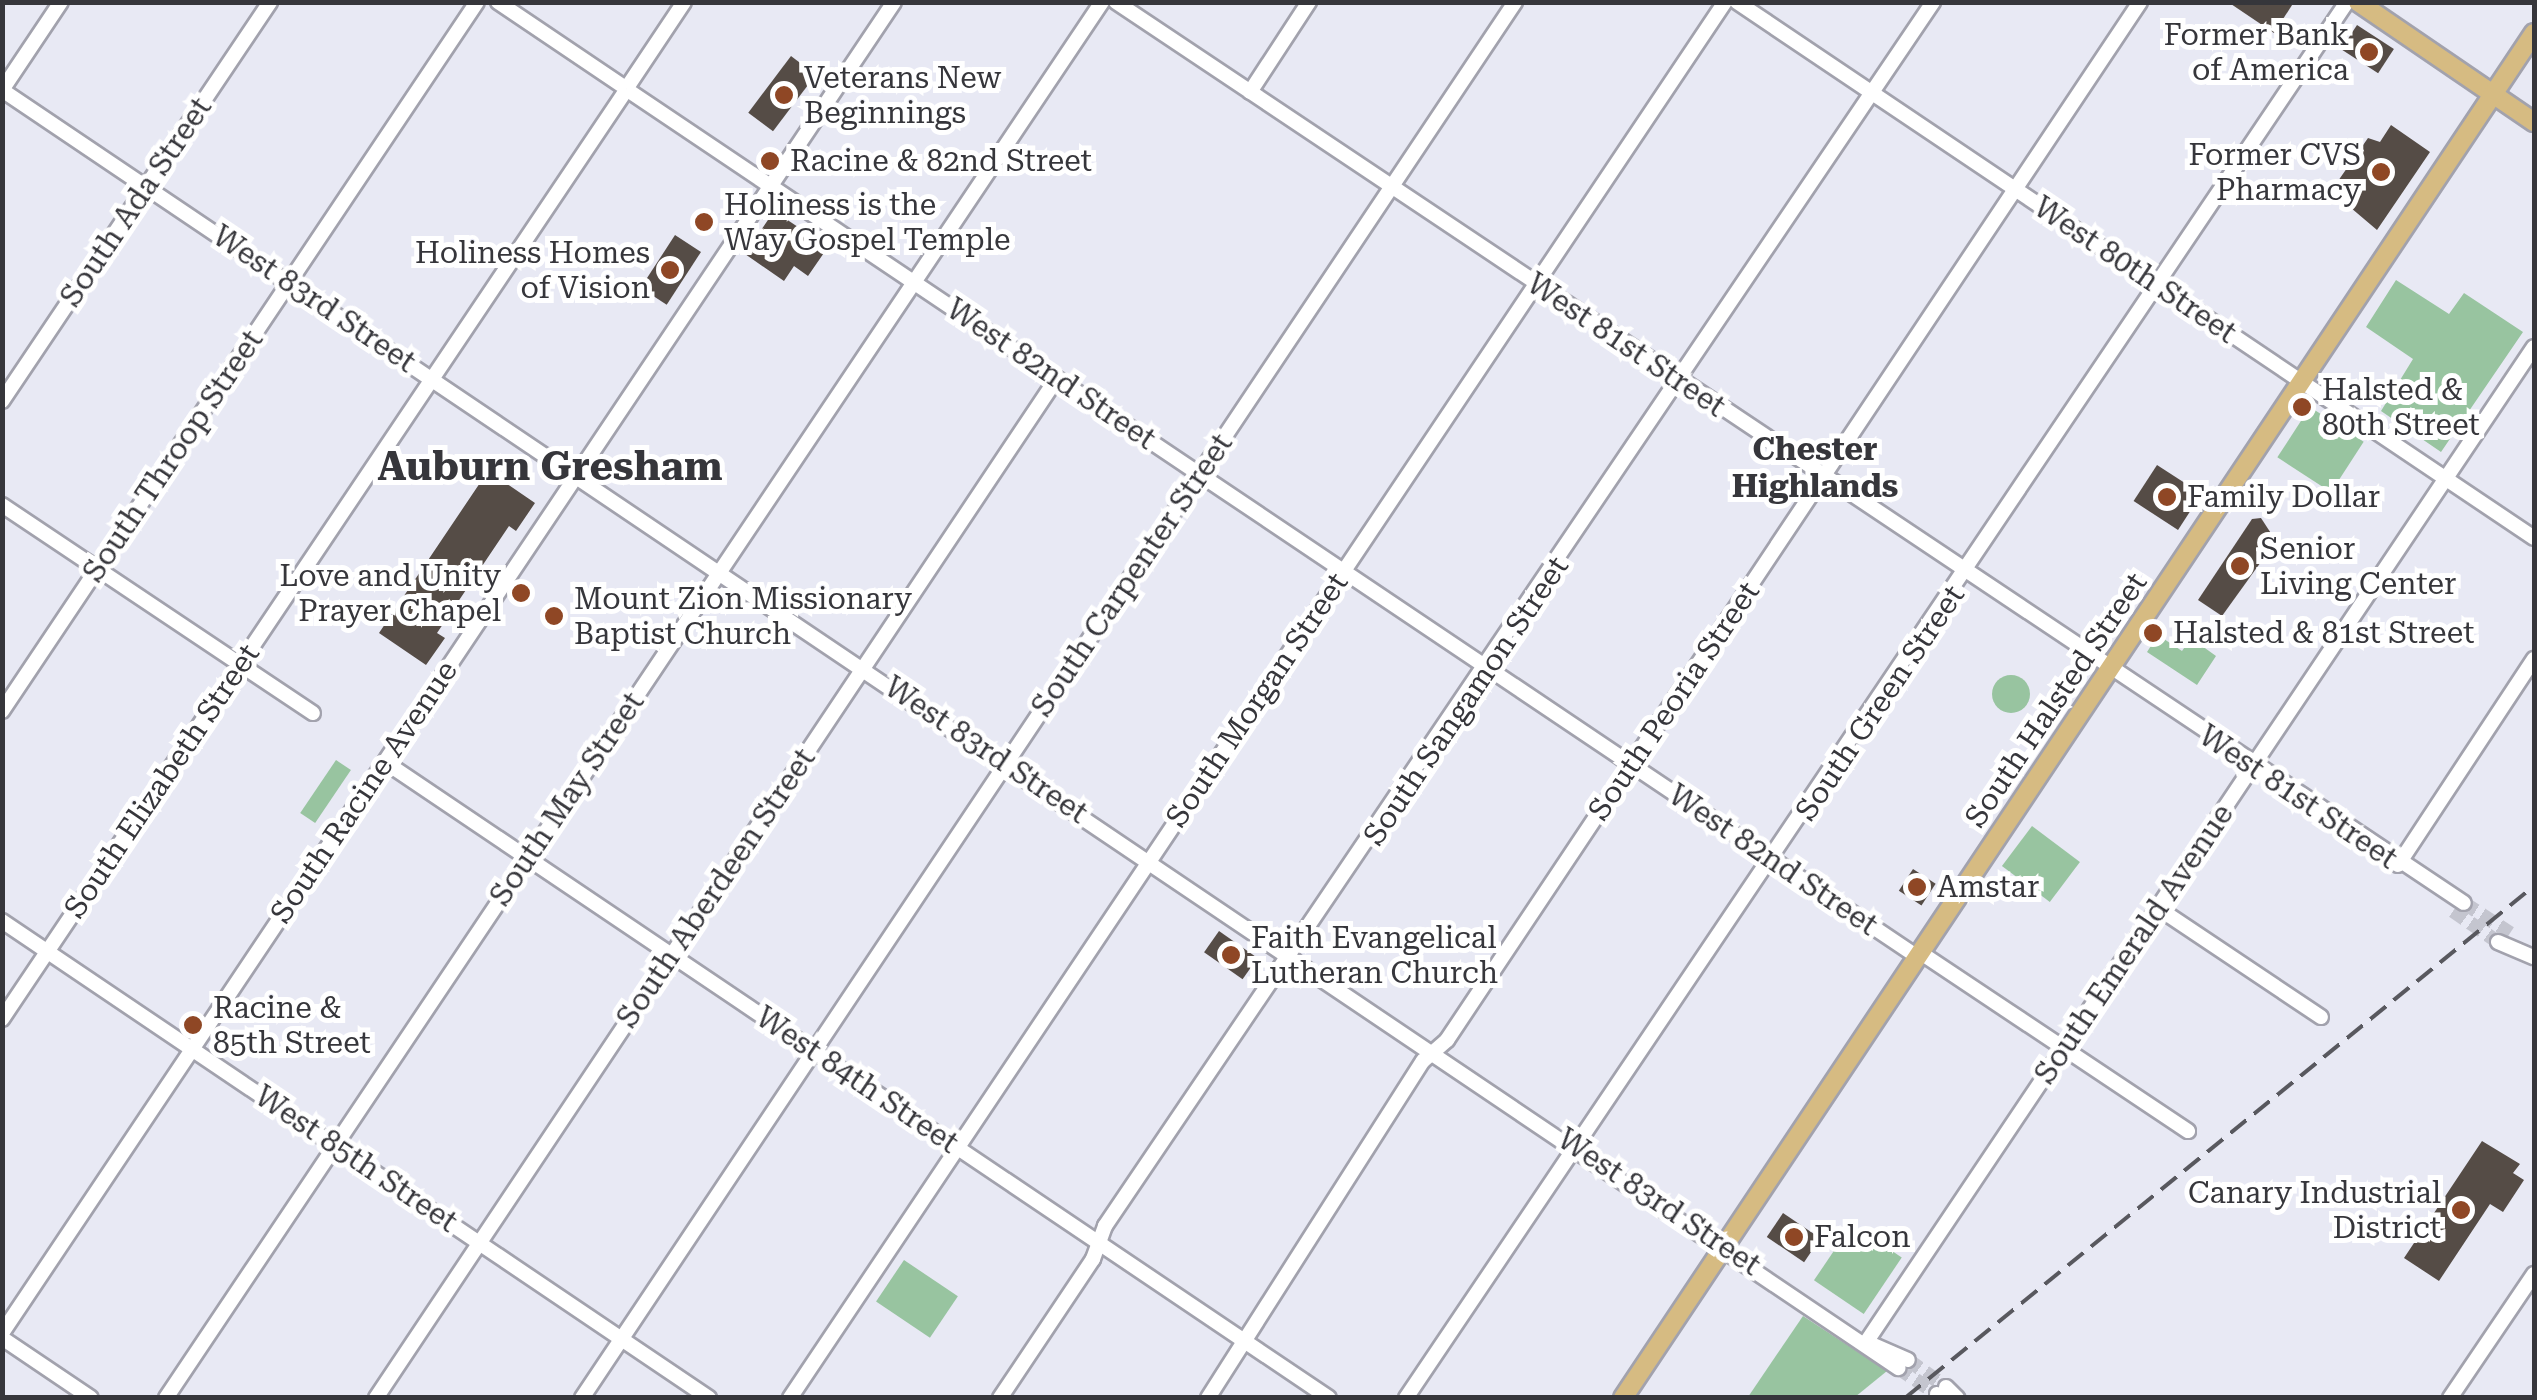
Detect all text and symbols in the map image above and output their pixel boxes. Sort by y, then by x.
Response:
place label: Former Bank of America [2164,17,2349,88]
marker: Former Bank of America [2358,41,2380,63]
place label: Veterans New Beginnings [804,60,1001,130]
marker: Veterans New Beginnings [773,84,795,106]
street label: South Ada Street [53,91,219,313]
place label: Former CVS Pharmacy [2188,137,2361,208]
place label: Racine & 82nd Street [790,143,1092,179]
marker: Racine & 82nd Street [759,150,781,172]
marker: Former CVS Pharmacy [2370,161,2392,183]
place label: Holiness is the Way Gospel Temple [724,187,1010,258]
street label: West 80th Street [2027,189,2243,351]
marker: Holiness is the Way Gospel Temple [693,211,715,233]
street label: West 83rd Street [206,218,422,380]
place label: Holiness Homes of Vision [415,235,650,306]
marker: Holiness Homes of Vision [659,259,681,281]
street label: West 81st Street [1520,265,1732,425]
street label: West 82nd Street [940,291,1162,457]
street label: South Throop Street [75,323,271,589]
place label: Halsted & 80th Street [2322,372,2480,442]
marker: Halsted & 80th Street [2291,396,2313,418]
street label: South Carpenter Street [1024,427,1240,723]
district label: Chester Highlands [1732,431,1898,506]
district label: Auburn Gresham [378,443,722,491]
place label: Family Dollar [2187,479,2380,515]
marker: Family Dollar [2156,486,2178,508]
place label: Senior Living Center [2260,531,2456,602]
street label: South Sangamon Street [1356,550,1576,852]
marker: Senior Living Center [2229,555,2251,577]
place label: Love and Unity Prayer Chapel [280,558,501,628]
street label: South Morgan Street [1159,566,1355,834]
street label: South Halsted Street [1957,566,2155,834]
street label: South Peoria Street [1581,575,1767,827]
street label: South Green Street [1788,579,1972,827]
place label: Mount Zion Missionary Baptist Church [574,581,912,652]
marker: Love and Unity Prayer Chapel [510,582,532,604]
marker: Mount Zion Missionary Baptist Church [543,605,565,627]
place label: Halsted & 81st Street [2173,615,2474,651]
marker: Halsted & 81st Street [2142,622,2164,644]
street label: South Elizabeth Street [57,637,267,925]
street label: South Racine Avenue [263,654,465,930]
street label: West 83rd Street [878,669,1094,831]
street label: South May Street [482,685,652,913]
street label: West 81st Street [2192,717,2404,877]
street label: South Aberdeen Street [609,742,823,1034]
street label: West 82nd Street [1662,777,1884,943]
street label: South Emerald Avenue [2027,797,2241,1091]
place label: Amstar [1937,869,2039,905]
marker: Amstar [1906,876,1928,898]
place label: Faith Evangelical Lutheran Church [1251,920,1498,990]
marker: Faith Evangelical Lutheran Church [1220,944,1242,966]
place label: Racine & 85th Street [213,990,371,1060]
street label: West 84th Street [749,999,965,1161]
marker: Racine & 85th Street [182,1014,204,1036]
street label: West 85th Street [248,1078,464,1240]
street label: West 83rd Street [1551,1121,1767,1283]
place label: Canary Industrial District [2188,1175,2441,1246]
marker: Canary Industrial District [2450,1199,2472,1221]
place label: Falcon [1814,1219,1911,1255]
marker: Falcon [1783,1226,1805,1248]

